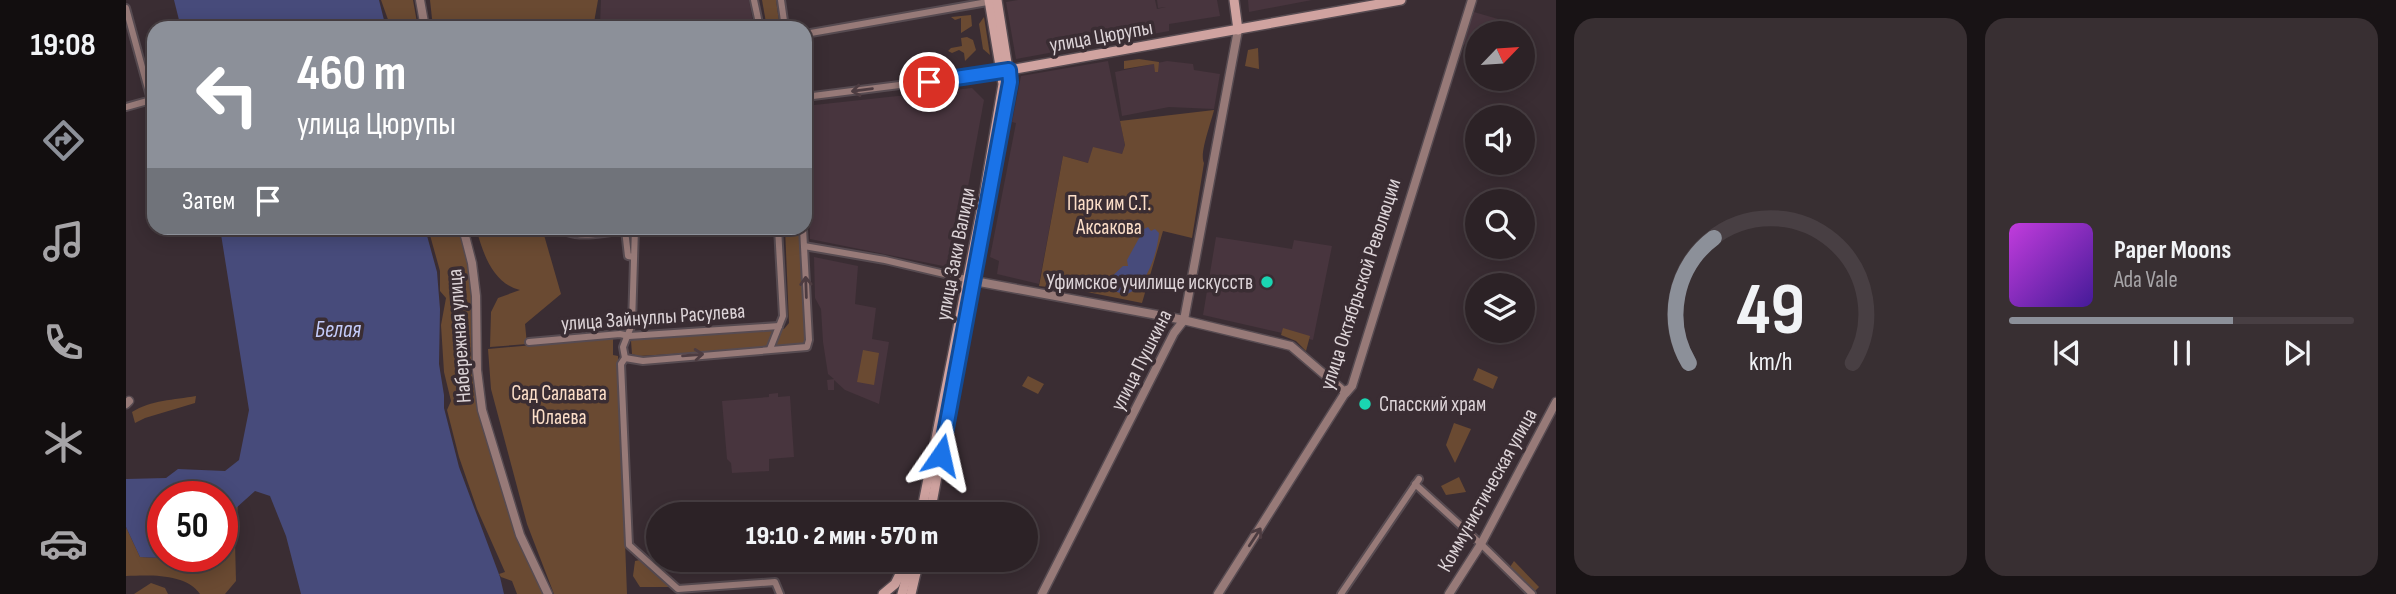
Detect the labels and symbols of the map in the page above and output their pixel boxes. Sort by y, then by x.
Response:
street label: улица Цюрупы [1048,15,1155,58]
north arrow [1465,21,1535,91]
pin [899,52,959,112]
one-way arrow [851,84,874,97]
street label: улица Октябрьской Революции [1314,175,1406,393]
street label: улица Заки Валиди [930,186,981,323]
park label: Парк им С.Т. Аксакова [1067,191,1151,240]
street label: Набережная улица [442,268,477,404]
place label: Уфимское училище искусств [1046,270,1253,295]
marker: Уфимское училище искусств [1259,274,1275,290]
one-way arrow [799,276,812,299]
street label: улица Зайнуллы Расулева [560,299,746,336]
street label: улица Пушкина [1105,305,1178,415]
water label: Белая [315,316,361,344]
one-way arrow [681,348,704,361]
park label: Сад Салавата Юлаева [511,381,607,430]
place label: Спасский храм [1379,392,1486,417]
marker: Спасский храм [1357,396,1373,412]
street label: Коммунистическая улица [1432,404,1543,576]
position arrow [904,418,978,492]
speed limit sign: 50 [147,481,238,572]
one-way arrow [1248,527,1262,547]

